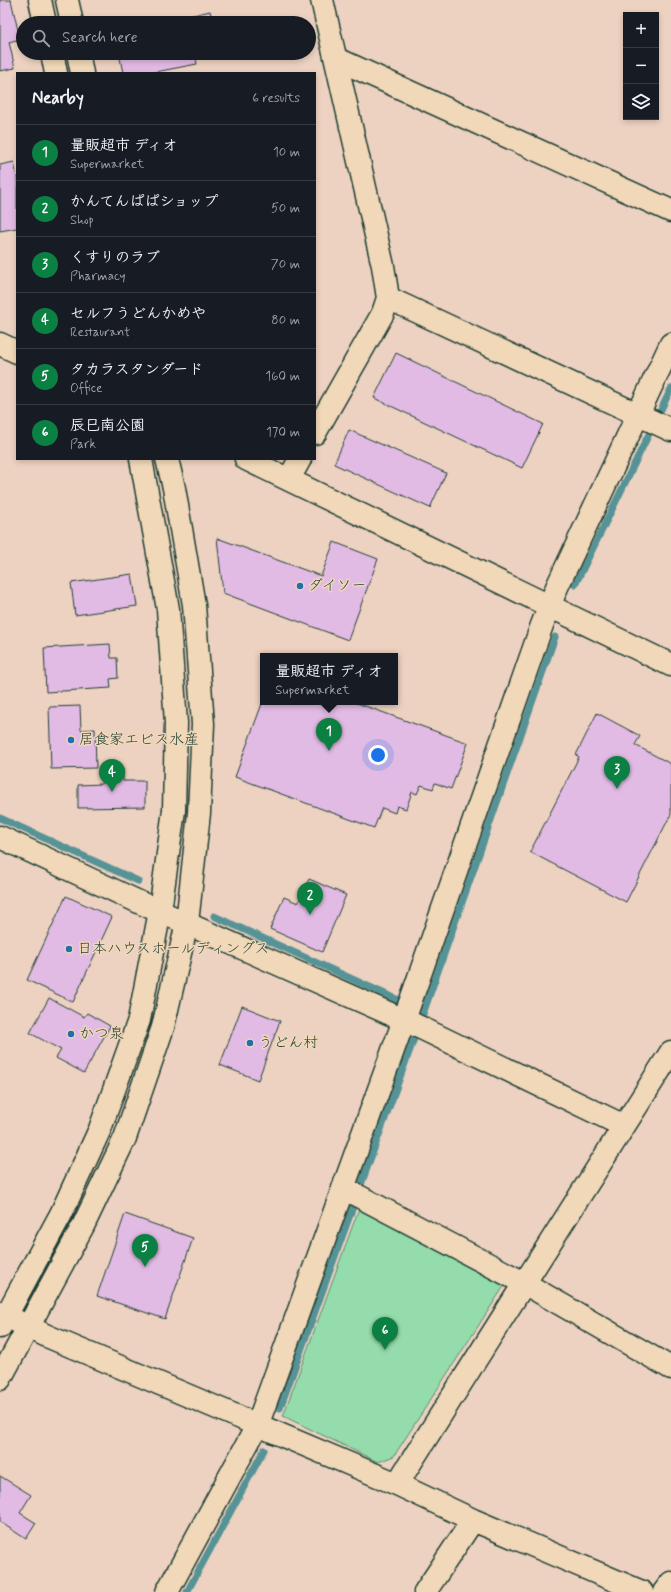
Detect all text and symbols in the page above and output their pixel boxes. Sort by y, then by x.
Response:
map controls [623,12,659,120]
button: + [623,12,659,48]
search box [16,16,316,60]
icon: search [30,27,52,49]
text: Search here [62,28,138,48]
button: − [623,48,659,84]
button: layers [623,84,659,120]
text: Nearby [32,87,84,109]
text: 6 results [252,90,300,107]
text: 量販超市 ディオ [70,136,177,156]
text: 1 [42,144,48,161]
text: 10 m [273,144,300,161]
text: Supermarket [70,156,144,173]
text: かんてんぱぱショップ [70,192,218,212]
text: 2 [42,200,48,217]
text: 50 m [271,200,300,217]
text: Shop [70,212,94,229]
text: くすりのラブ [70,248,160,268]
text: 3 [42,256,48,273]
text: 70 m [271,256,300,273]
text: Pharmacy [70,268,126,285]
text: セルフうどんかめや [70,304,206,324]
text: 4 [41,312,49,329]
text: 80 m [271,312,300,329]
text: Restaurant [70,324,130,341]
text: タカラスタンダード [70,360,203,380]
text: 5 [41,368,49,385]
text: 160 m [265,368,300,385]
text: Office [70,380,102,397]
text: 辰巳南公園 [70,416,145,436]
text: 6 [42,424,48,441]
text: 170 m [266,424,300,441]
text: Park [70,436,96,453]
place label: ダイソー [308,576,367,596]
marker: ダイソー [295,581,305,591]
popup [260,653,398,705]
text: 量販超市 ディオ [275,662,383,682]
text: Supermarket [275,682,350,699]
pin: 1 [316,718,342,751]
place label: 居食家エビス水産 [79,730,199,750]
marker: 居食家エビス水産 [66,735,76,745]
your location [368,745,388,765]
pin: 3 [604,756,630,789]
pin: 4 [99,759,125,792]
pin: 2 [297,882,323,915]
place label: 日本ハウスホールディングス [77,939,269,959]
marker: 日本ハウスホールディングス [64,944,74,954]
place label: かつ泉 [79,1024,124,1044]
marker: かつ泉 [66,1029,76,1039]
place label: うどん村 [258,1033,318,1053]
marker: うどん村 [245,1038,255,1048]
pin: 5 [132,1234,158,1267]
pin: 6 [372,1317,398,1350]

